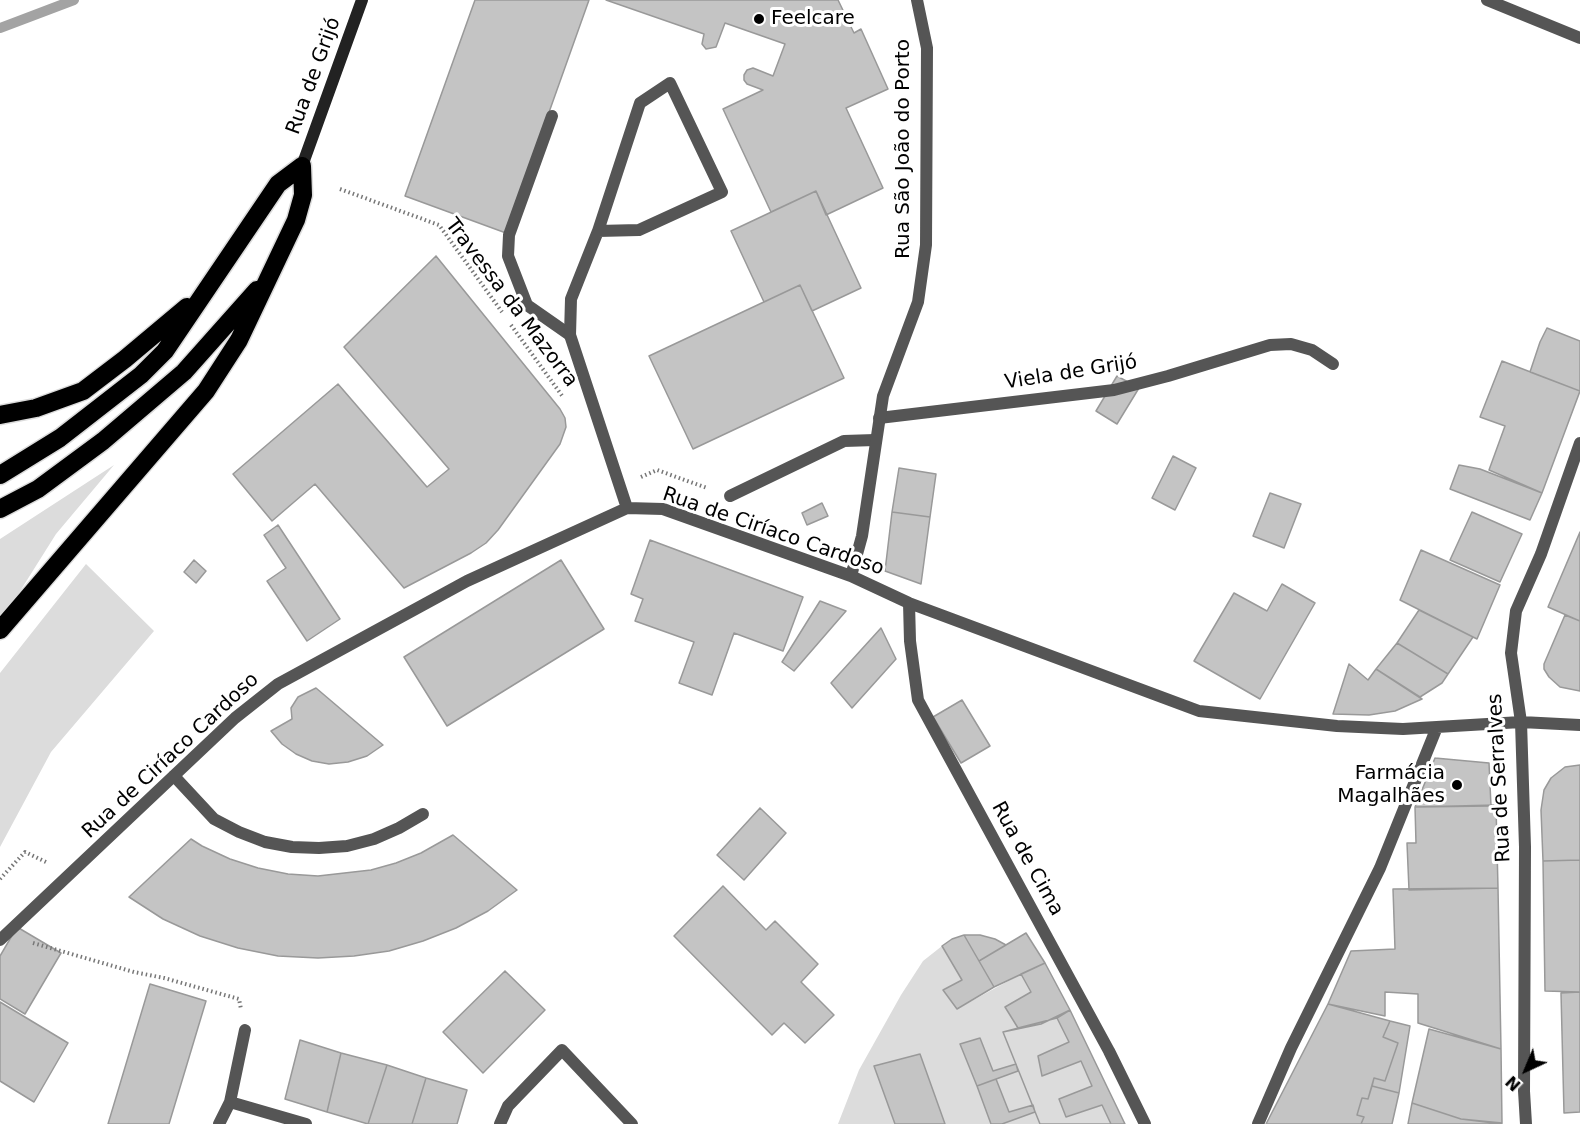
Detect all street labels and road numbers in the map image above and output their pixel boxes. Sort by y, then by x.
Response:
street label: Rua de Grijó [282,14,346,138]
street label: Rua São João do Porto [892,39,916,259]
street label: Travessa da Mazorra [440,214,582,392]
street label: Viela de Grijó [1003,351,1139,395]
street label: Rua de Ciríaco Cardoso [659,483,887,581]
street label: Rua de Ciríaco Cardoso [78,668,264,844]
street label: Rua de Serralves [1484,693,1516,863]
street label: Rua de Cima [986,798,1068,920]

